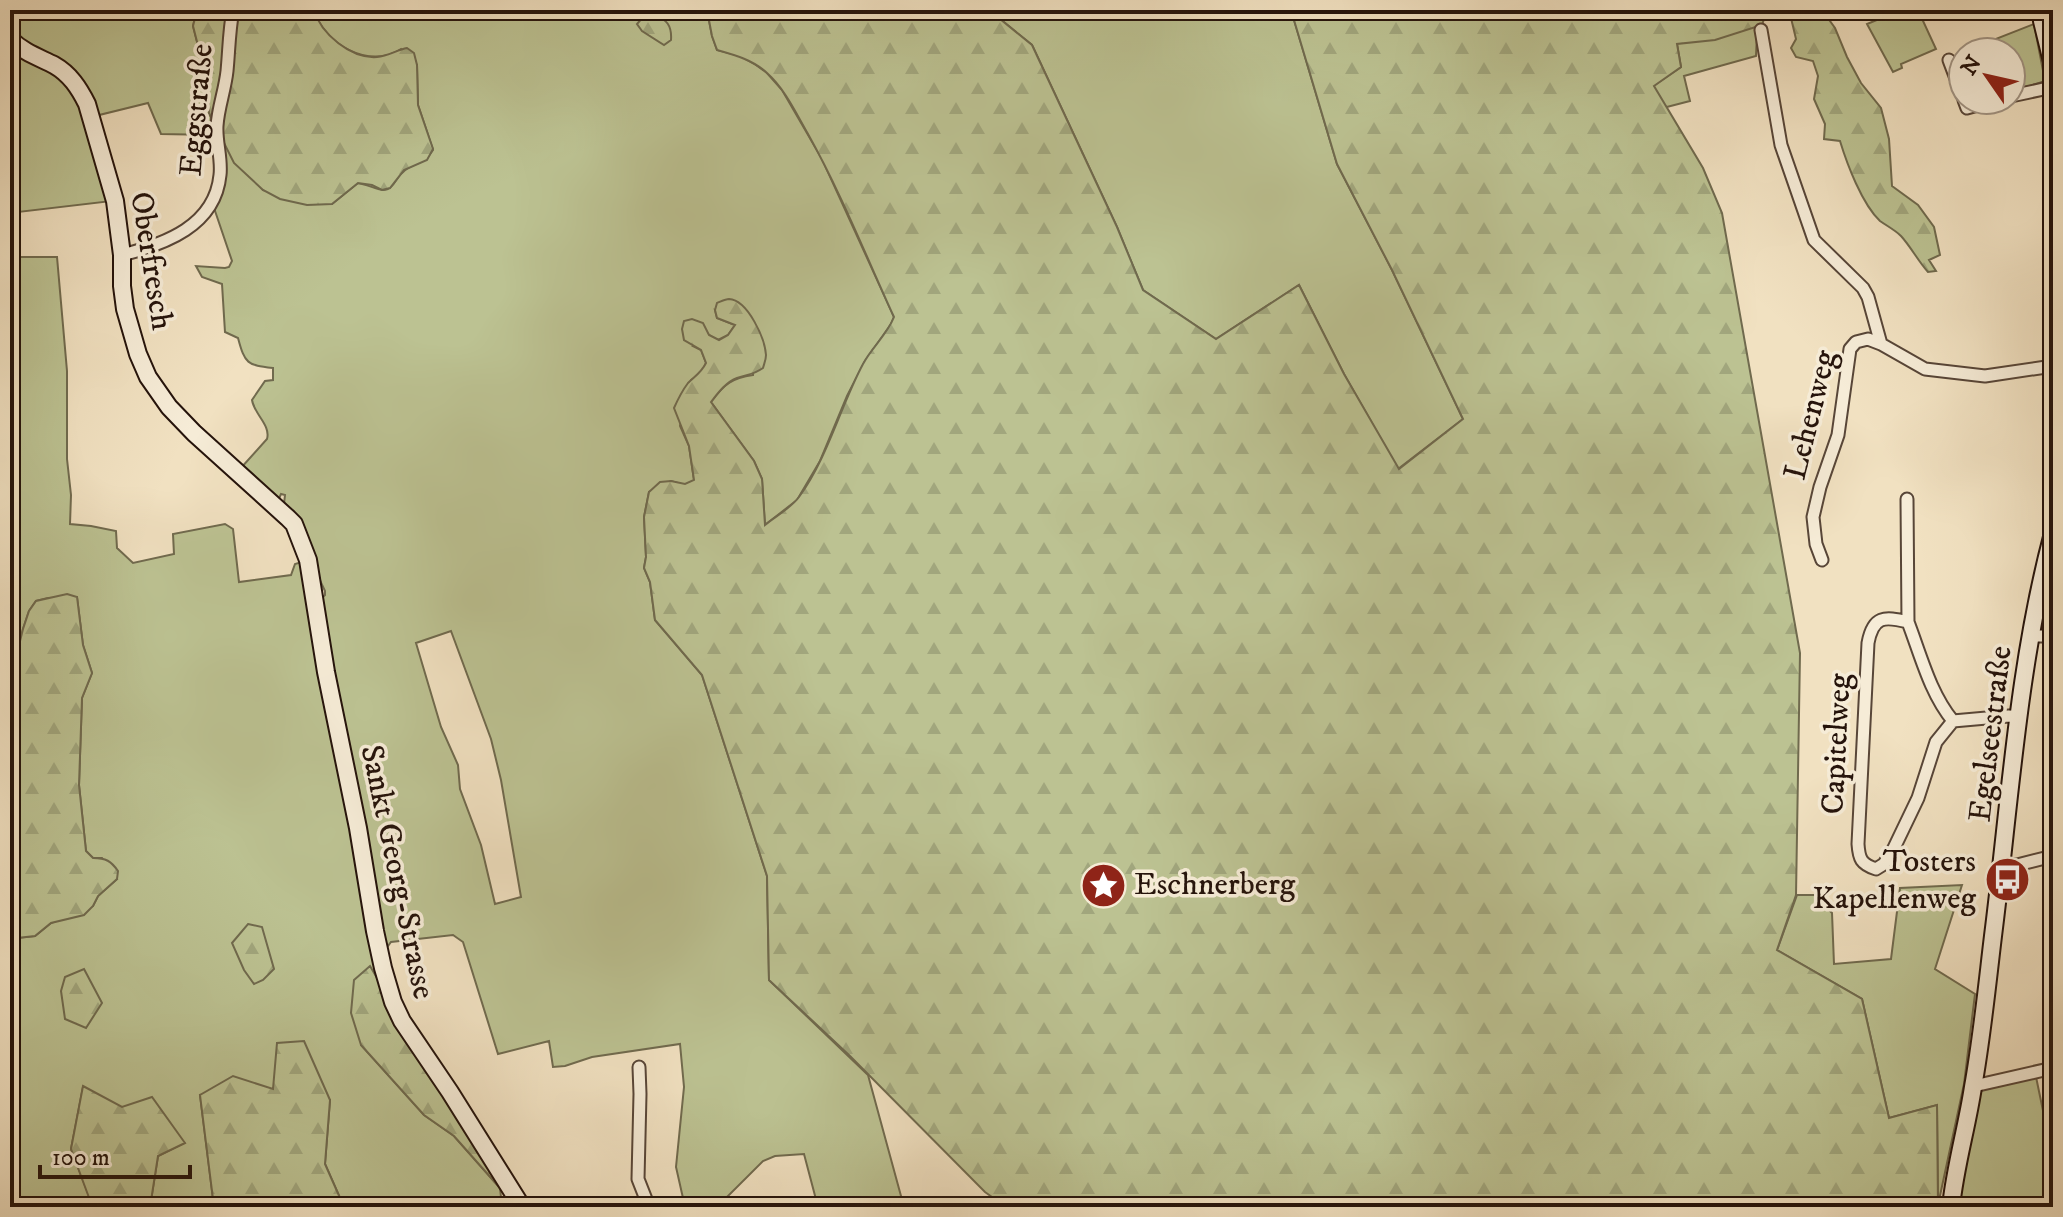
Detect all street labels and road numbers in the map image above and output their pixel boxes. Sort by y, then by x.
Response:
street label: Eggstraße [171,42,223,178]
street label: Oberfresch [120,189,182,333]
street label: Lehenweg [1776,346,1846,484]
street label: Egelseestraße [1960,644,2022,824]
street label: Capitelweg [1813,672,1861,816]
street label: Sankt Georg-Strasse [351,741,443,1003]

